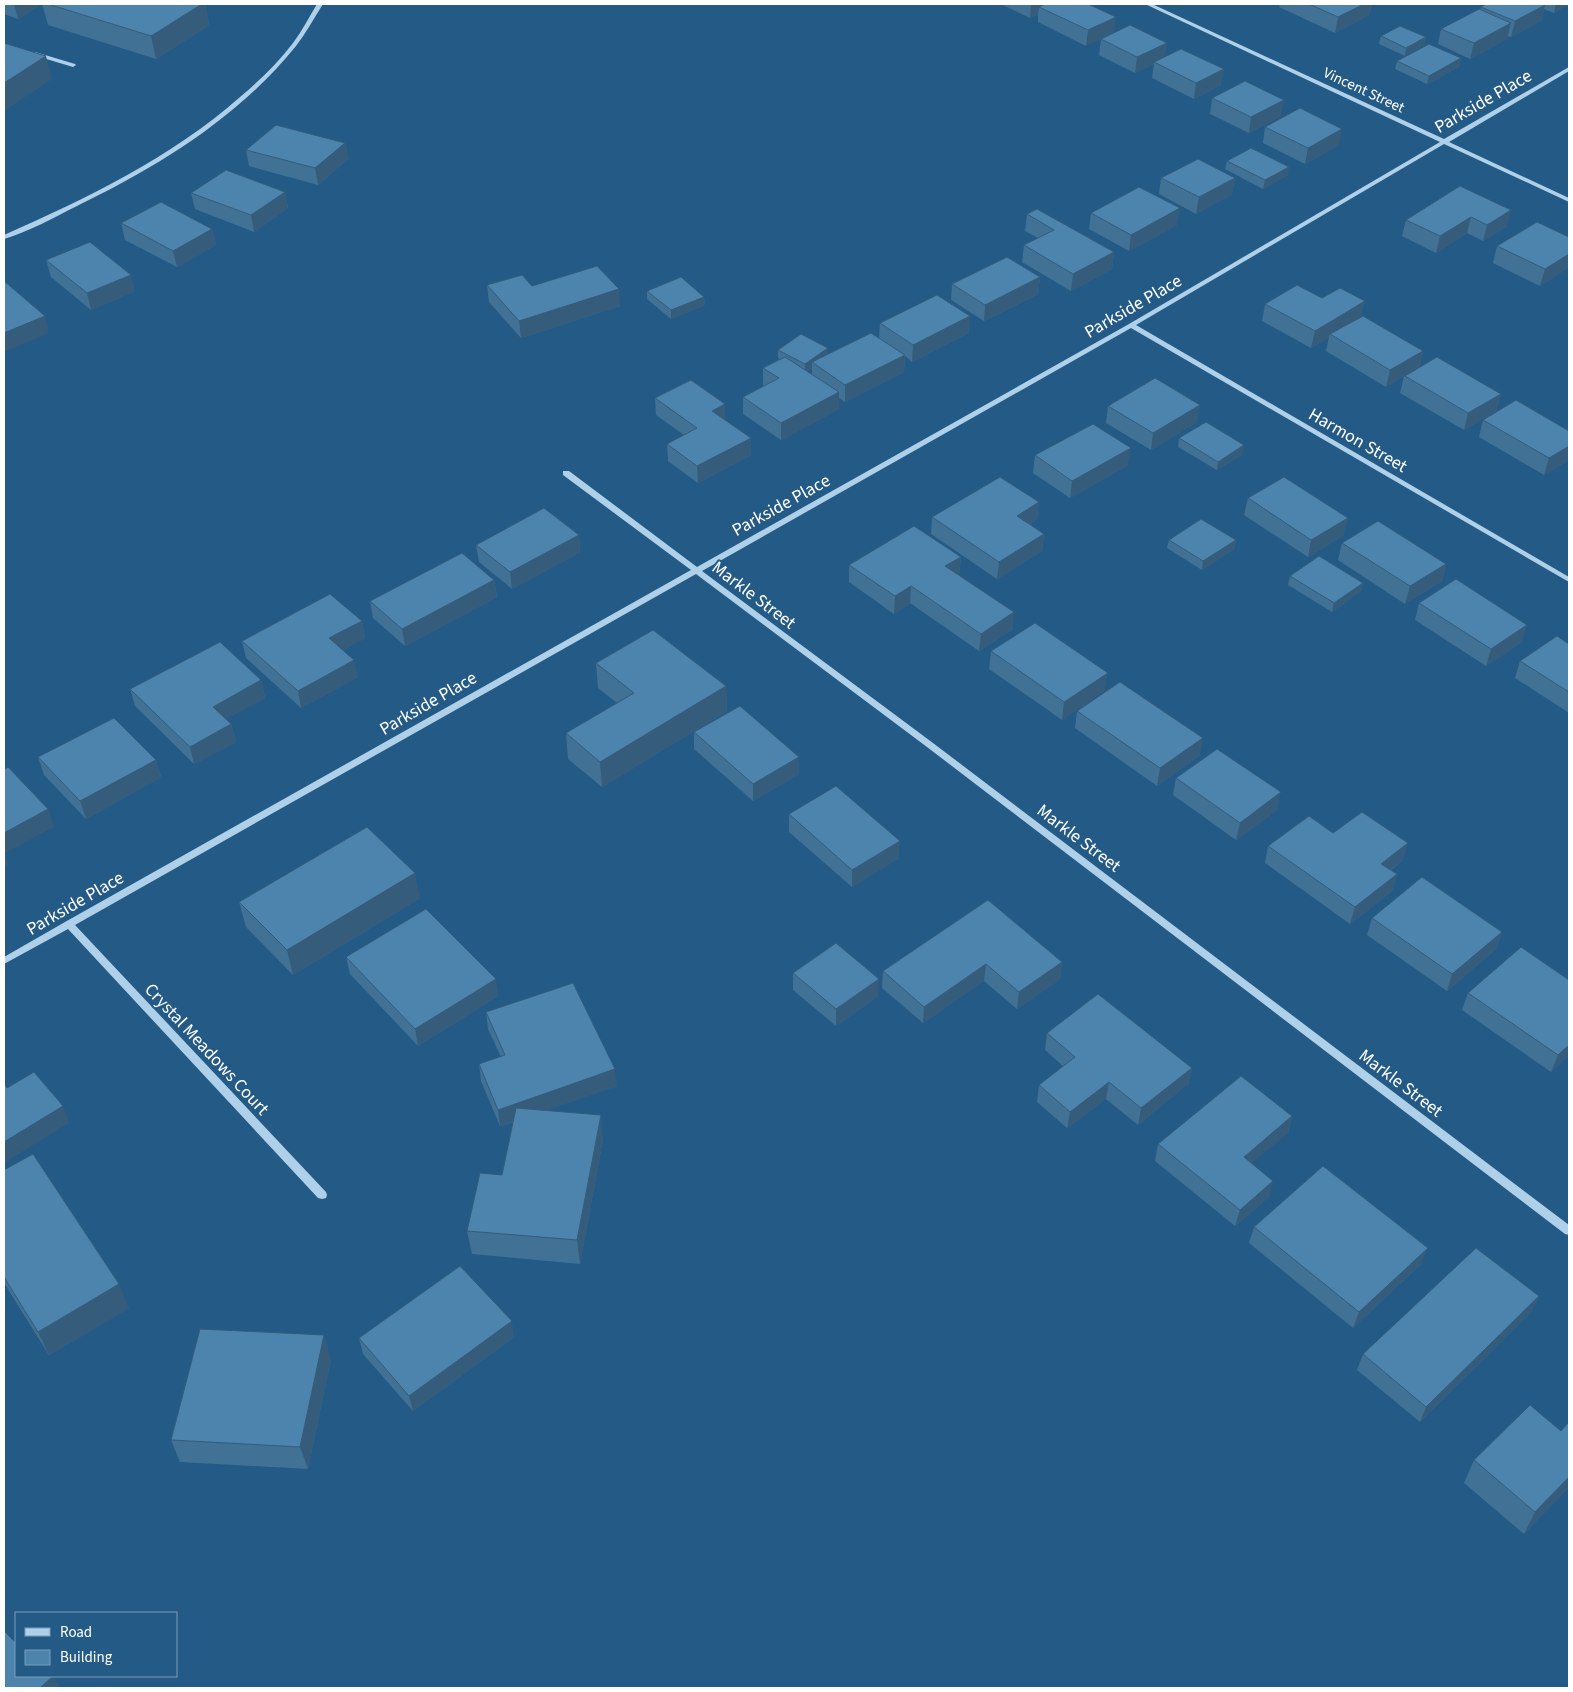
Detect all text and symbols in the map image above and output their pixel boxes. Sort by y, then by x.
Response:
street label: Vincent Street [1320,62,1408,118]
street label: Parkside Place [1430,63,1537,139]
street label: Parkside Place [1080,268,1187,344]
street label: Harmon Street [1304,402,1412,479]
street label: Parkside Place [728,468,835,543]
street label: Markle Street [706,555,801,635]
street label: Parkside Place [375,665,482,741]
street label: Markle Street [1031,798,1126,878]
street label: Parkside Place [22,865,129,941]
street label: Crystal Meadows Court [139,978,275,1121]
street label: Markle Street [1353,1043,1448,1123]
legend [15,1612,178,1677]
text: Road [60,1622,92,1643]
text: Building [60,1647,113,1668]

